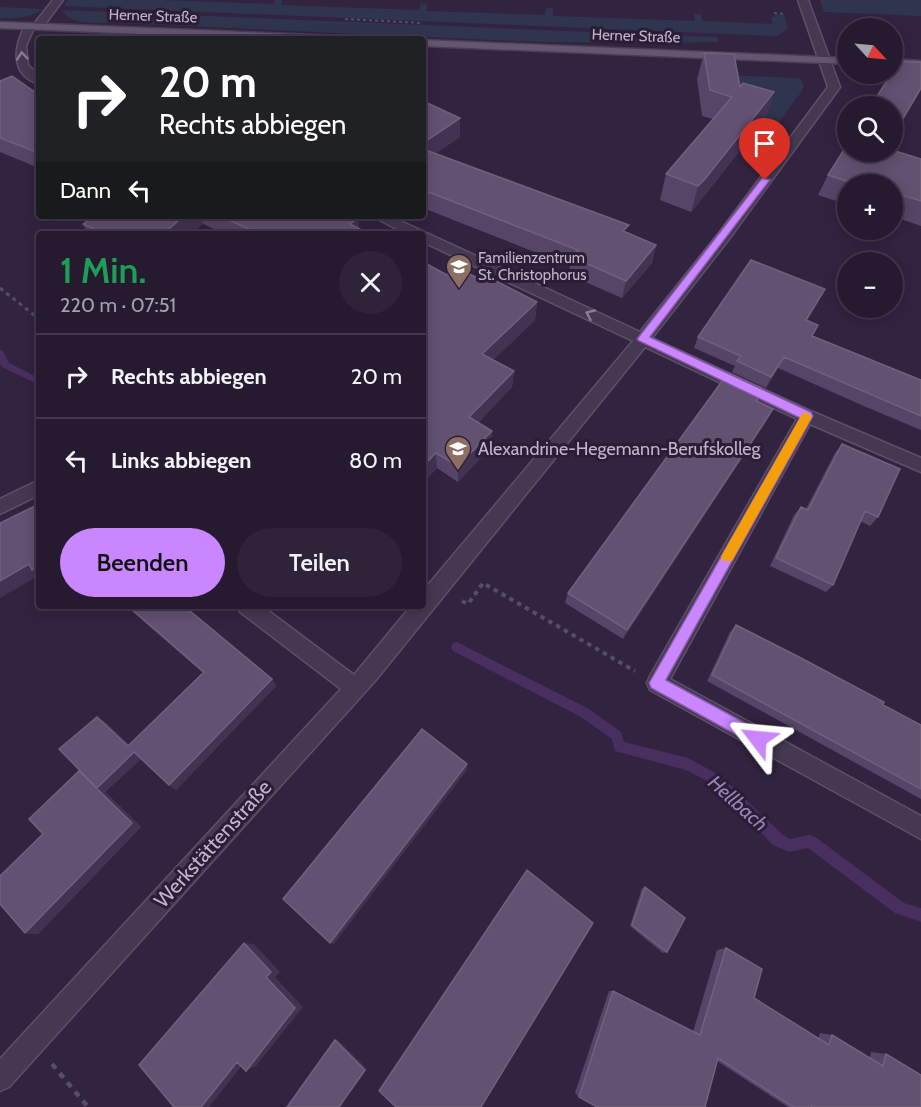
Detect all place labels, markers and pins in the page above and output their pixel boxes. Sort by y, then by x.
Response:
pin [739,118,790,180]
place label: Familienzentrum St. Christophorus [478,249,586,284]
school or university icon: Familienzentrum St. Christophorus [444,252,474,290]
school or university icon: Alexandrine-Hegemann-Berufskolleg [443,434,473,472]
place label: Alexandrine-Hegemann-Berufskolleg [478,438,762,460]

